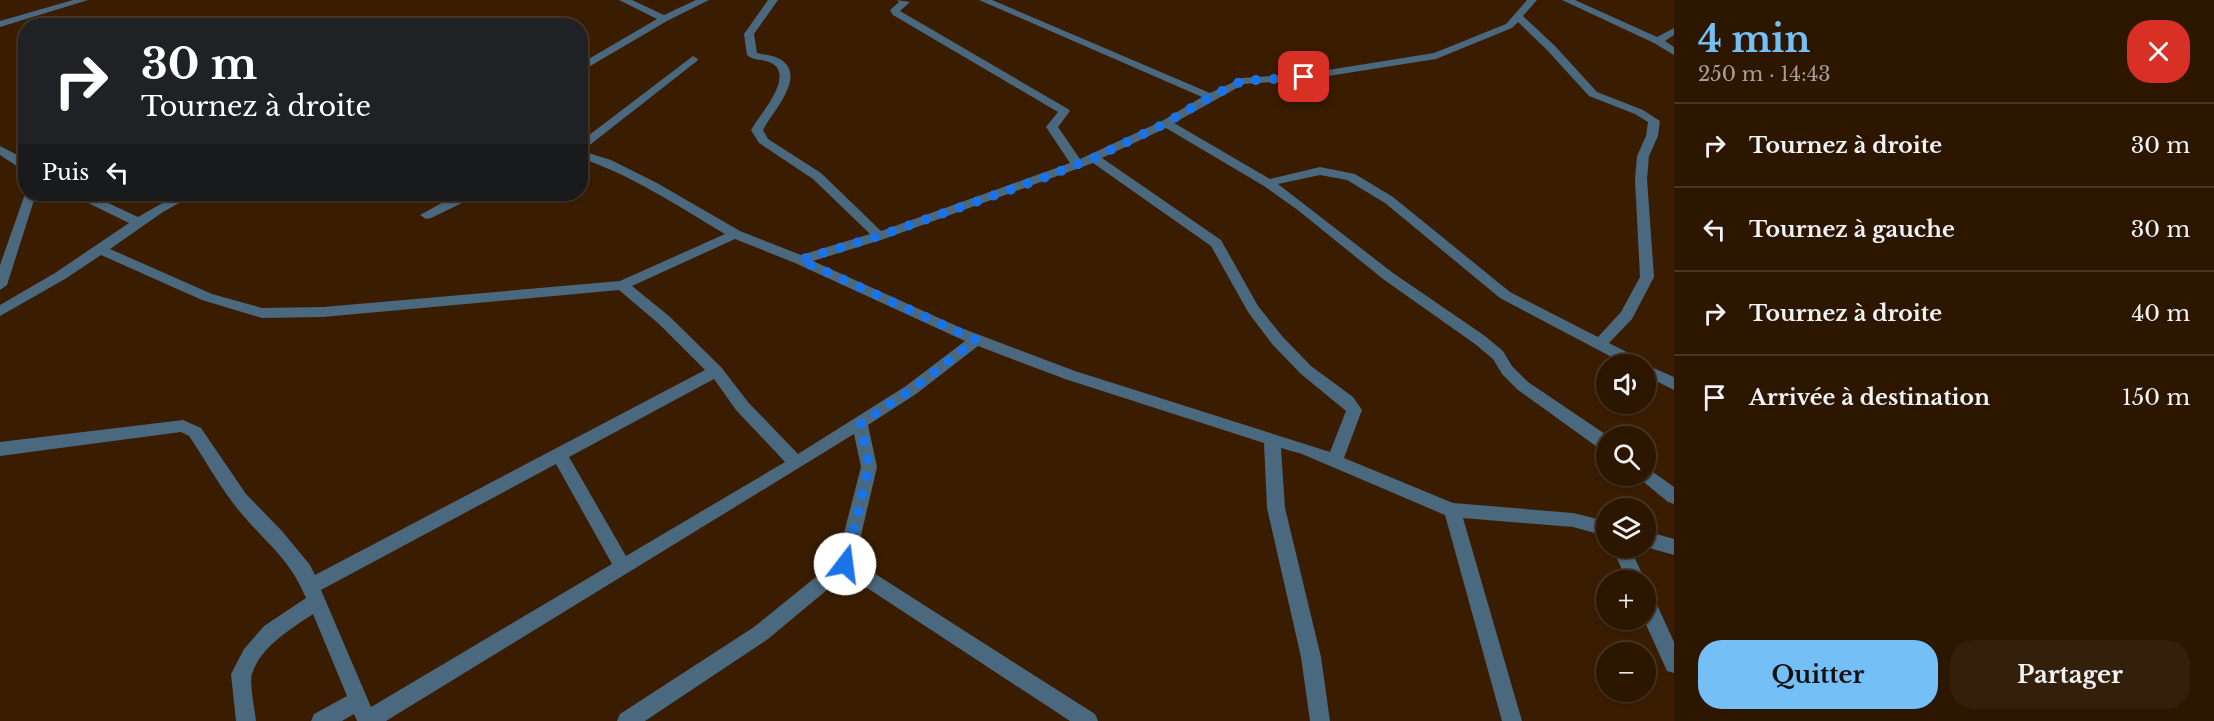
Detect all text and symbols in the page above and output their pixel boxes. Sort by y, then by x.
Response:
text: 4 min [1698,17,1810,62]
button: close [2127,20,2190,83]
text: 30 m [141,38,257,90]
icon: right [42,42,120,120]
pin [1278,51,1329,102]
icon: arrive [1287,60,1320,93]
text: 250 m · 14:43 [1698,62,1831,86]
text: Tournez à droite [141,90,371,123]
icon: right [1698,129,1731,162]
text: Tournez à droite [1749,132,1942,159]
text: 30 m [2131,132,2190,159]
icon: left [101,156,134,189]
text: Puis [42,159,89,186]
icon: left [1698,213,1731,246]
text: Tournez à gauche [1749,216,1955,243]
text: 30 m [2131,216,2190,243]
icon: right [1698,297,1731,330]
text: Tournez à droite [1749,300,1942,327]
text: 40 m [2132,300,2190,327]
map controls [1596,354,1656,702]
button: sound [1596,354,1656,414]
icon: arrive [1698,381,1731,414]
text: Arrivée à destination [1749,384,1990,411]
text: 150 m [2122,384,2190,411]
button: search [1596,426,1656,486]
button: layers [1596,498,1656,558]
position arrow [813,532,877,596]
button: + [1596,570,1656,630]
button: Quitter [1698,640,1938,709]
button: Partager [1950,640,2190,709]
button: − [1596,642,1656,702]

